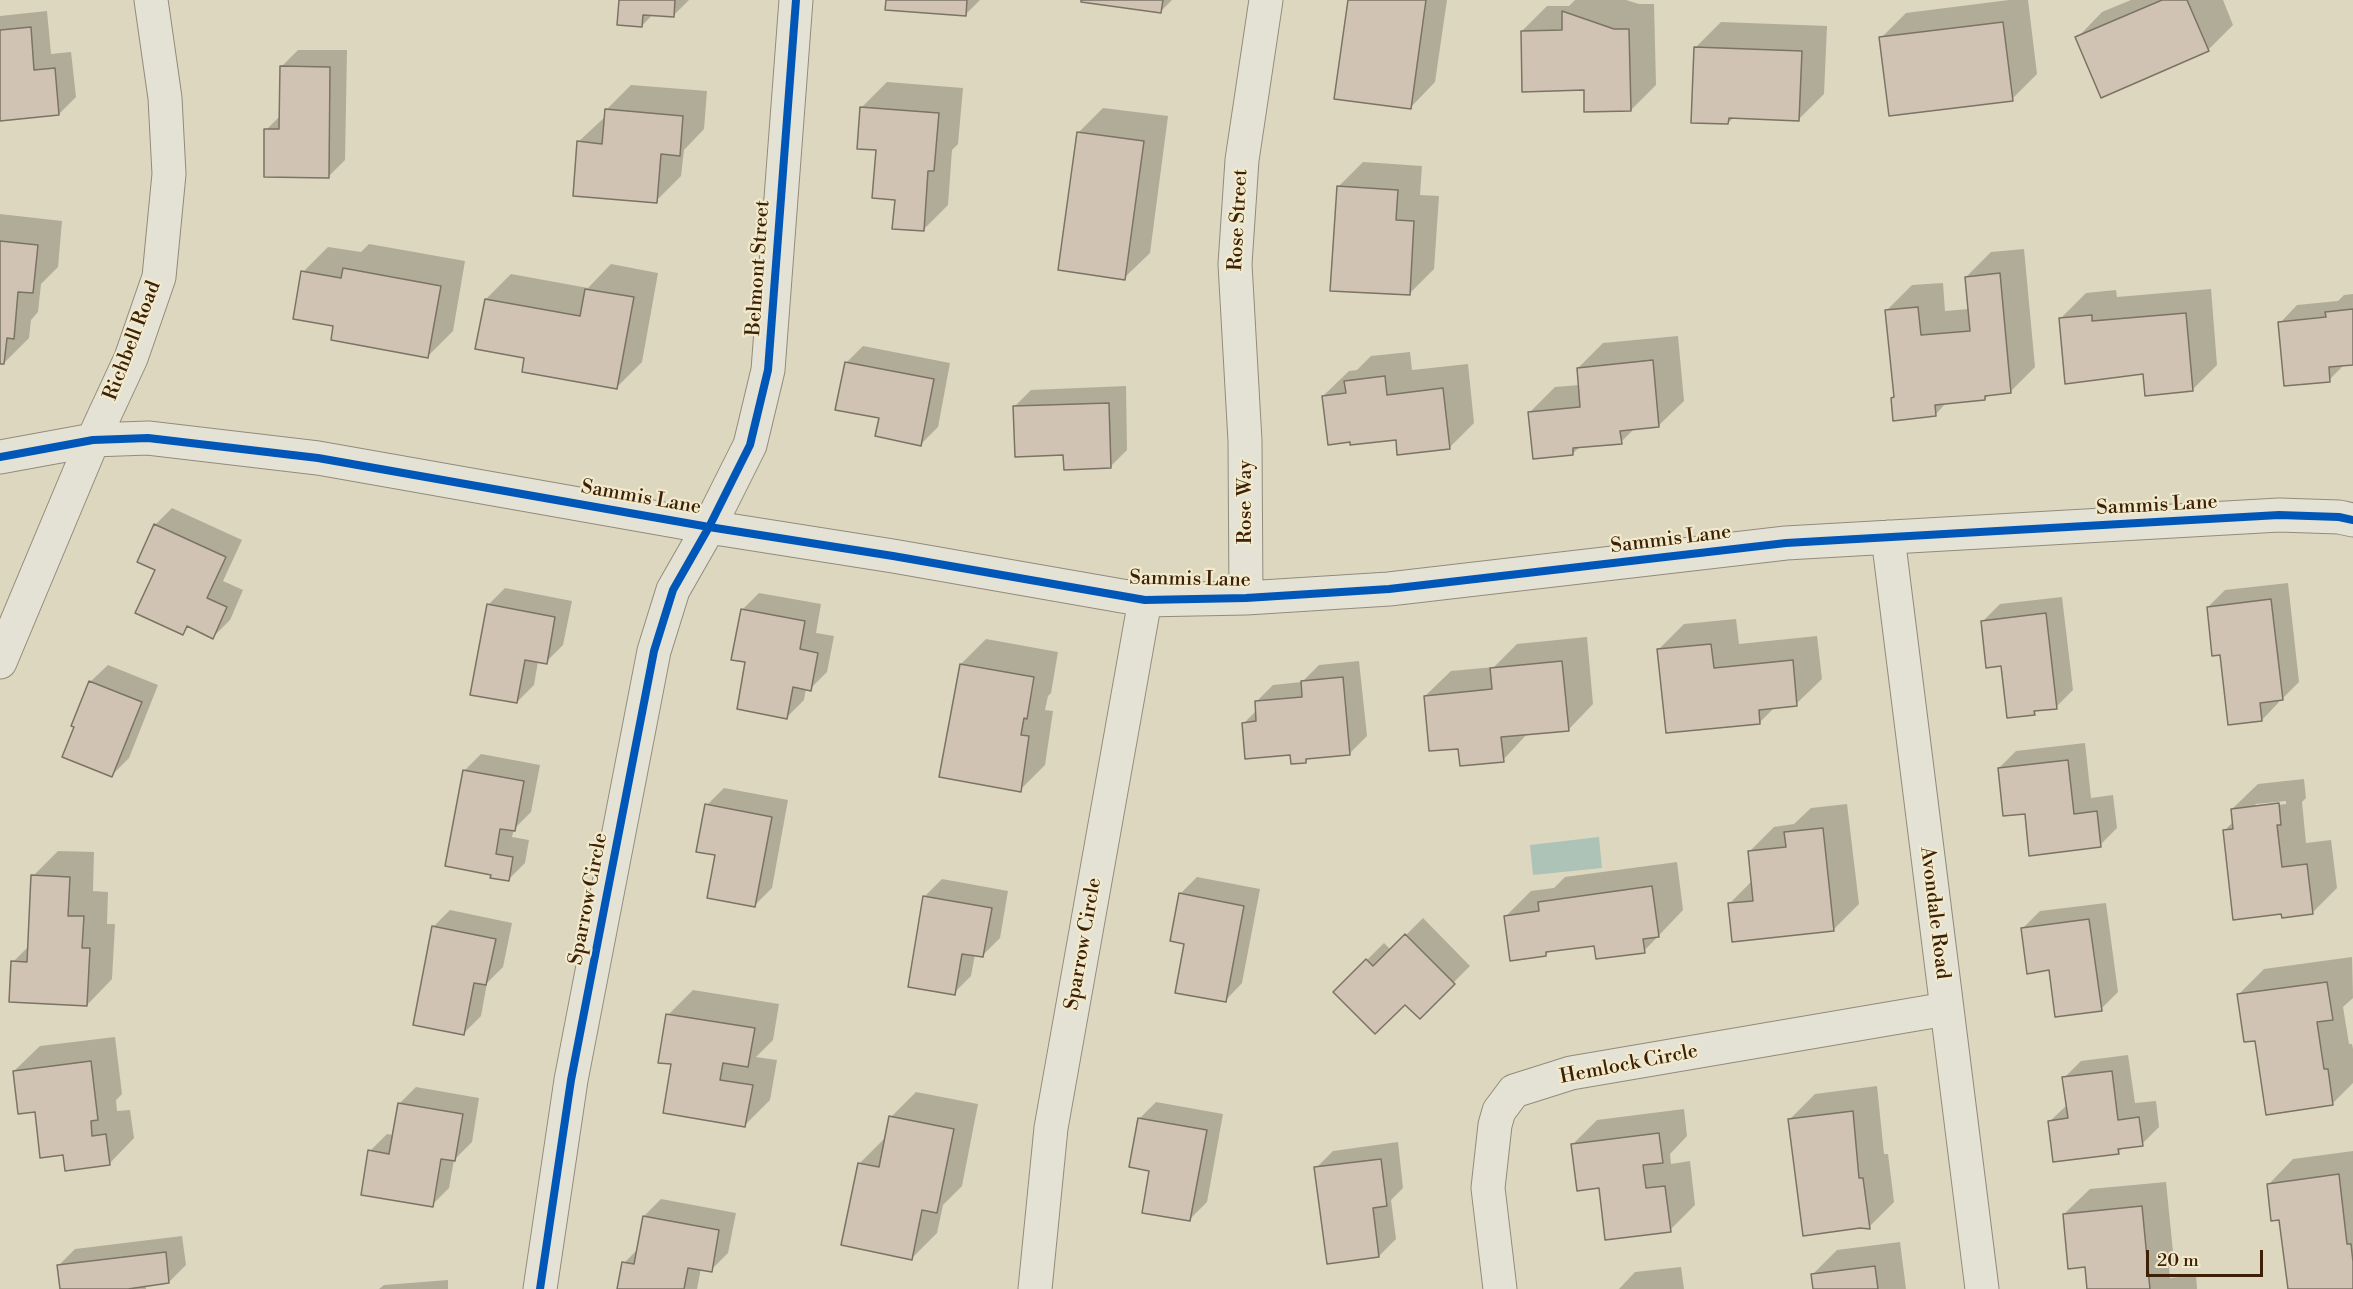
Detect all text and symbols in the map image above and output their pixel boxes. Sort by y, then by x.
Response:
street label: Rose Street [1224,168,1254,272]
street label: Belmont Street [742,199,776,337]
street label: Richbell Road [99,278,167,404]
street label: Rose Way [1234,460,1258,544]
street label: Sammis Lane [579,476,703,520]
street label: Sammis Lane [2096,491,2218,521]
street label: Sammis Lane [1609,521,1733,559]
street label: Sammis Lane [1129,567,1251,593]
street label: Sparrow Circle [564,831,614,967]
street label: Avondale Road [1914,845,1954,981]
street label: Sparrow Circle [1061,876,1107,1012]
street label: Hemlock Circle [1558,1040,1700,1090]
scale bar [2149,1238,2266,1276]
text: 20 m [2157,1249,2199,1272]

